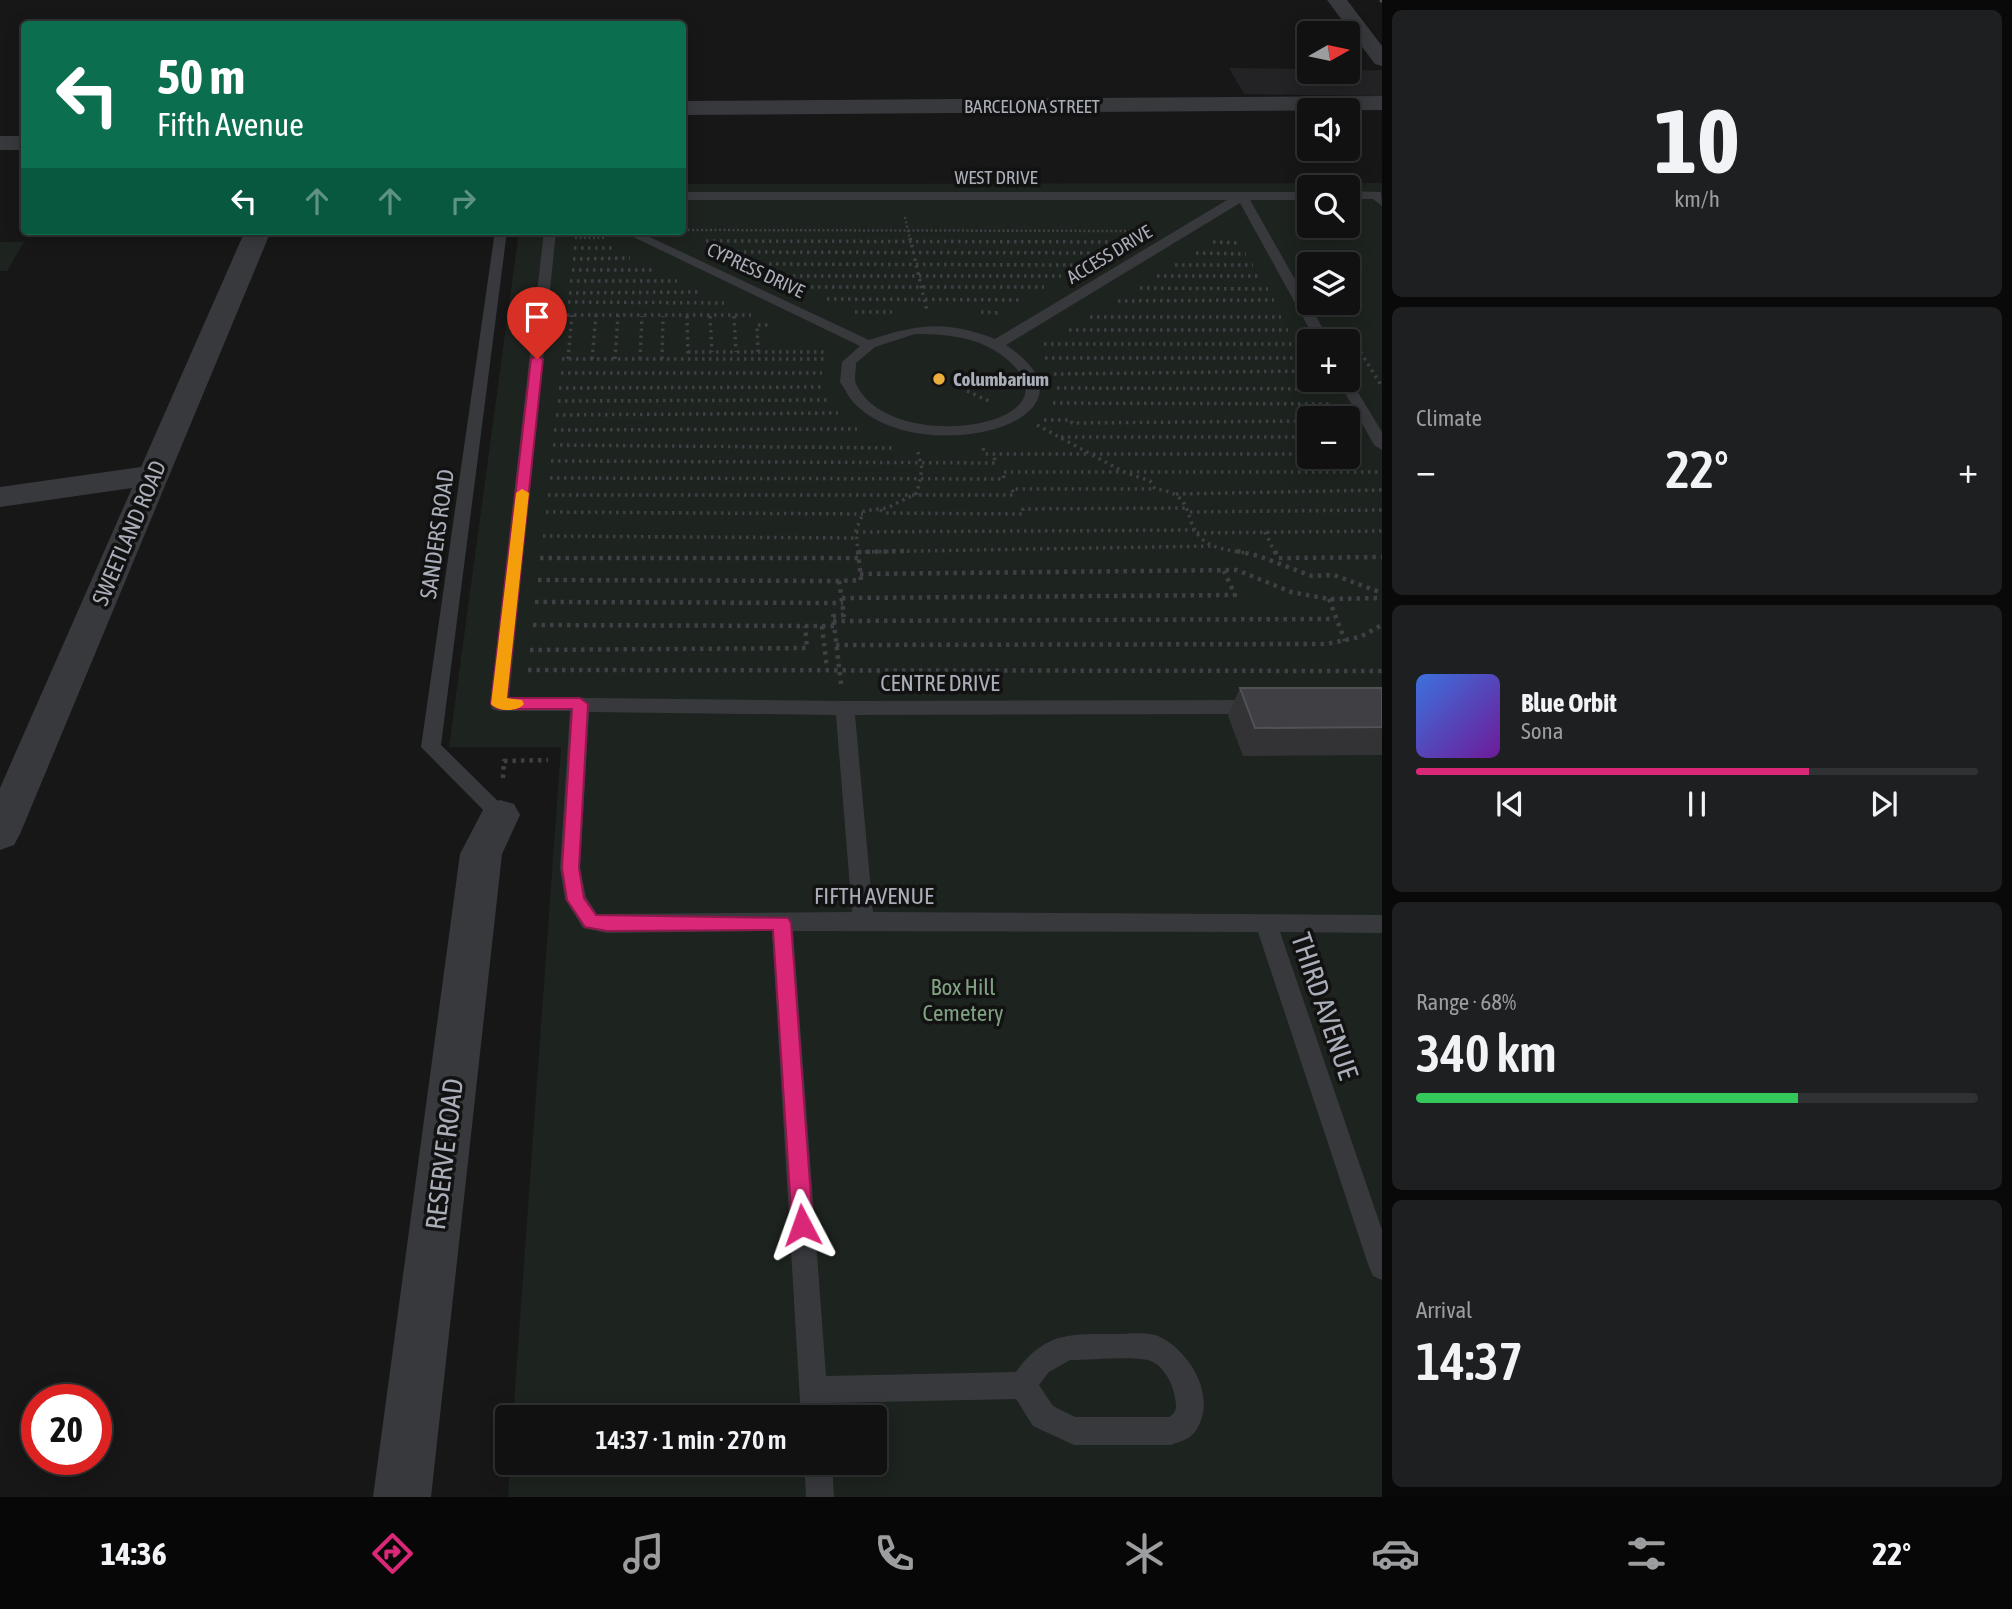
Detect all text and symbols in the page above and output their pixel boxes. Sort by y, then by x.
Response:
north arrow [1297,21,1360,84]
map controls [1297,21,1360,469]
text: 50 m [157,48,245,104]
icon: left [42,49,133,140]
text: 10 [1654,88,1740,192]
street label: BARCELONA STREET [964,95,1101,117]
button: sound [1297,98,1360,161]
text: Fifth Avenue [157,106,304,143]
street label: WEST DRIVE [954,166,1038,188]
button: search [1297,175,1360,238]
icon: left [225,182,263,220]
icon: ahead [298,182,336,220]
icon: ahead [371,182,409,220]
icon: right [444,182,482,220]
text: km/h [1674,186,1720,212]
street label: ACCESS DRIVE [1063,220,1155,288]
street label: CYPRESS DRIVE [704,238,808,302]
button: layers [1297,252,1360,315]
pin [507,287,567,359]
icon: arrive [518,298,556,336]
button: + [1297,329,1360,392]
place label: Columbarium [953,368,1049,390]
marker: Columbarium [931,371,947,387]
text: Climate [1416,405,1482,431]
button: − [1297,406,1360,469]
text: 22° [1665,439,1729,499]
text: − [1416,448,1436,491]
text: + [1958,448,1978,491]
street label: SWEETLAND ROAD [87,457,171,609]
street label: SANDERS ROAD [415,468,459,600]
street label: CENTRE DRIVE [880,670,1000,696]
text: Blue Orbit [1521,688,1617,718]
text: Sona [1521,718,1563,744]
icon: previous [1491,785,1529,823]
icon: pause [1678,785,1716,823]
icon: next [1865,785,1903,823]
street label: FIFTH AVENUE [814,883,934,909]
street label: THIRD AVENUE [1285,928,1365,1084]
park label: Box Hill Cemetery [923,974,1003,1026]
text: Range · 68% [1416,989,1516,1015]
text: 340 km [1416,1023,1557,1083]
street label: RESERVE ROAD [419,1076,469,1232]
position arrow [765,1188,839,1262]
text: Arrival [1416,1297,1472,1323]
text: 14:37 [1416,1331,1523,1391]
speed limit sign: 20 [21,1384,112,1475]
text: 14:37 · 1 min · 270 m [596,1425,786,1455]
icon: directions [368,1529,417,1578]
icon: music [619,1529,668,1578]
icon: phone [870,1529,919,1578]
icon: climate [1120,1529,1169,1578]
icon: car [1371,1529,1420,1578]
icon: filters [1622,1529,1671,1578]
text: 14:36 [101,1535,167,1572]
text: 22° [1872,1535,1911,1572]

